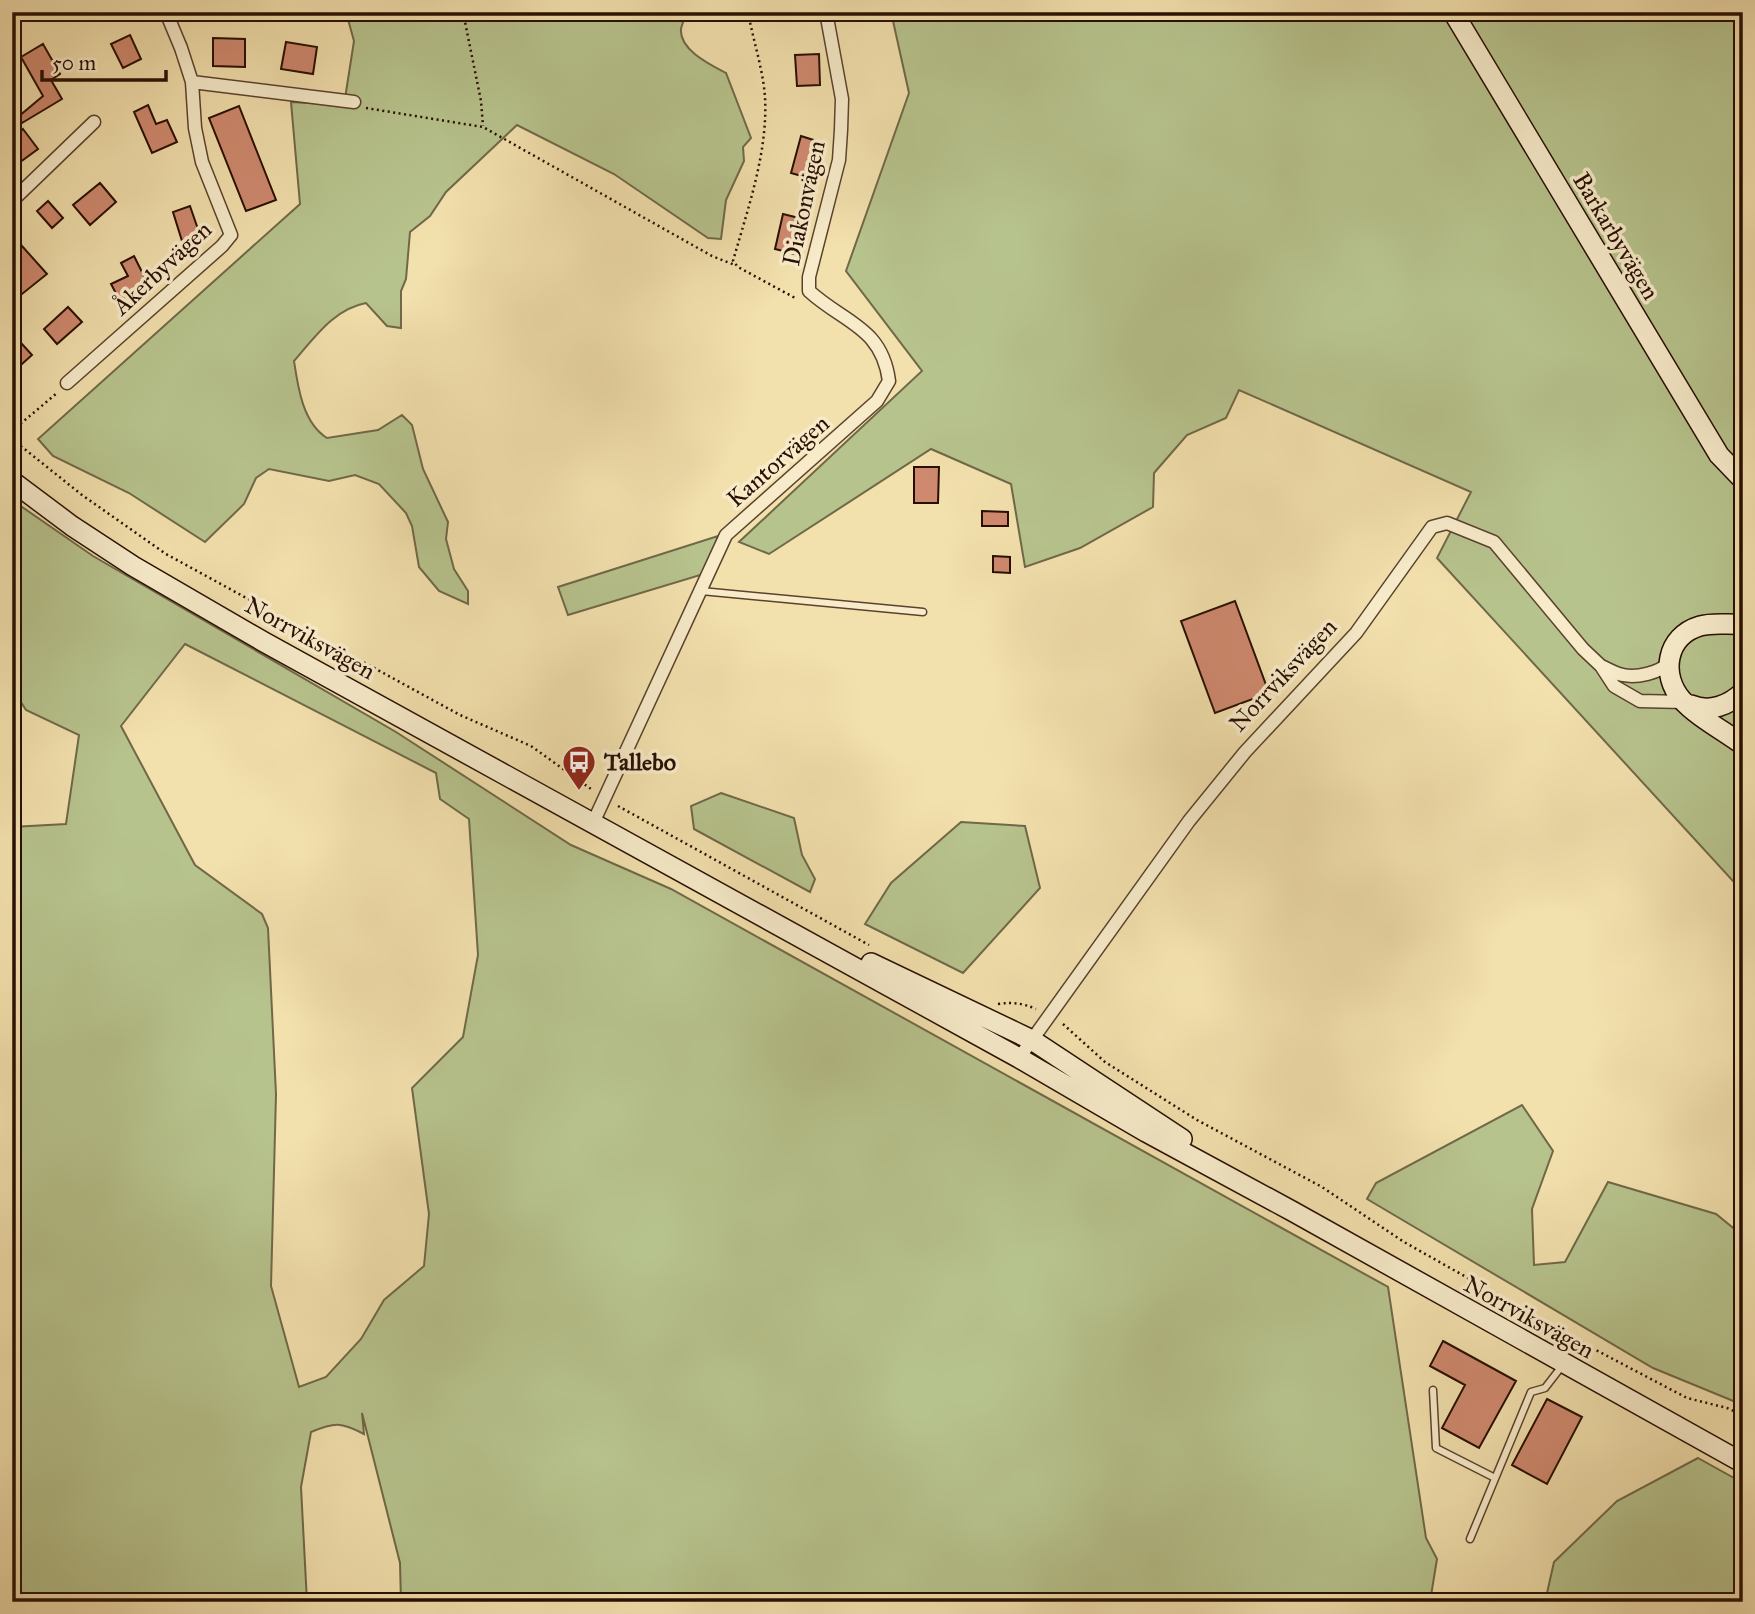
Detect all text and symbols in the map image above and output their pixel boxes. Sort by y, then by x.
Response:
scale bar [42,38,166,82]
text: 50 m [52,50,97,76]
street label: Diakonvägen [776,138,832,268]
street label: Barkarbyvägen [1566,167,1666,305]
street label: Åkerbyvägen [106,215,218,322]
street label: Kantorvägen [721,408,835,514]
street label: Norrviksvägen [240,590,380,686]
street label: Norrviksvägen [1223,612,1343,738]
bus stop icon: Tallebo [560,743,598,792]
place label: Tallebo [603,747,676,777]
street label: Norrviksvägen [1459,1269,1599,1365]

